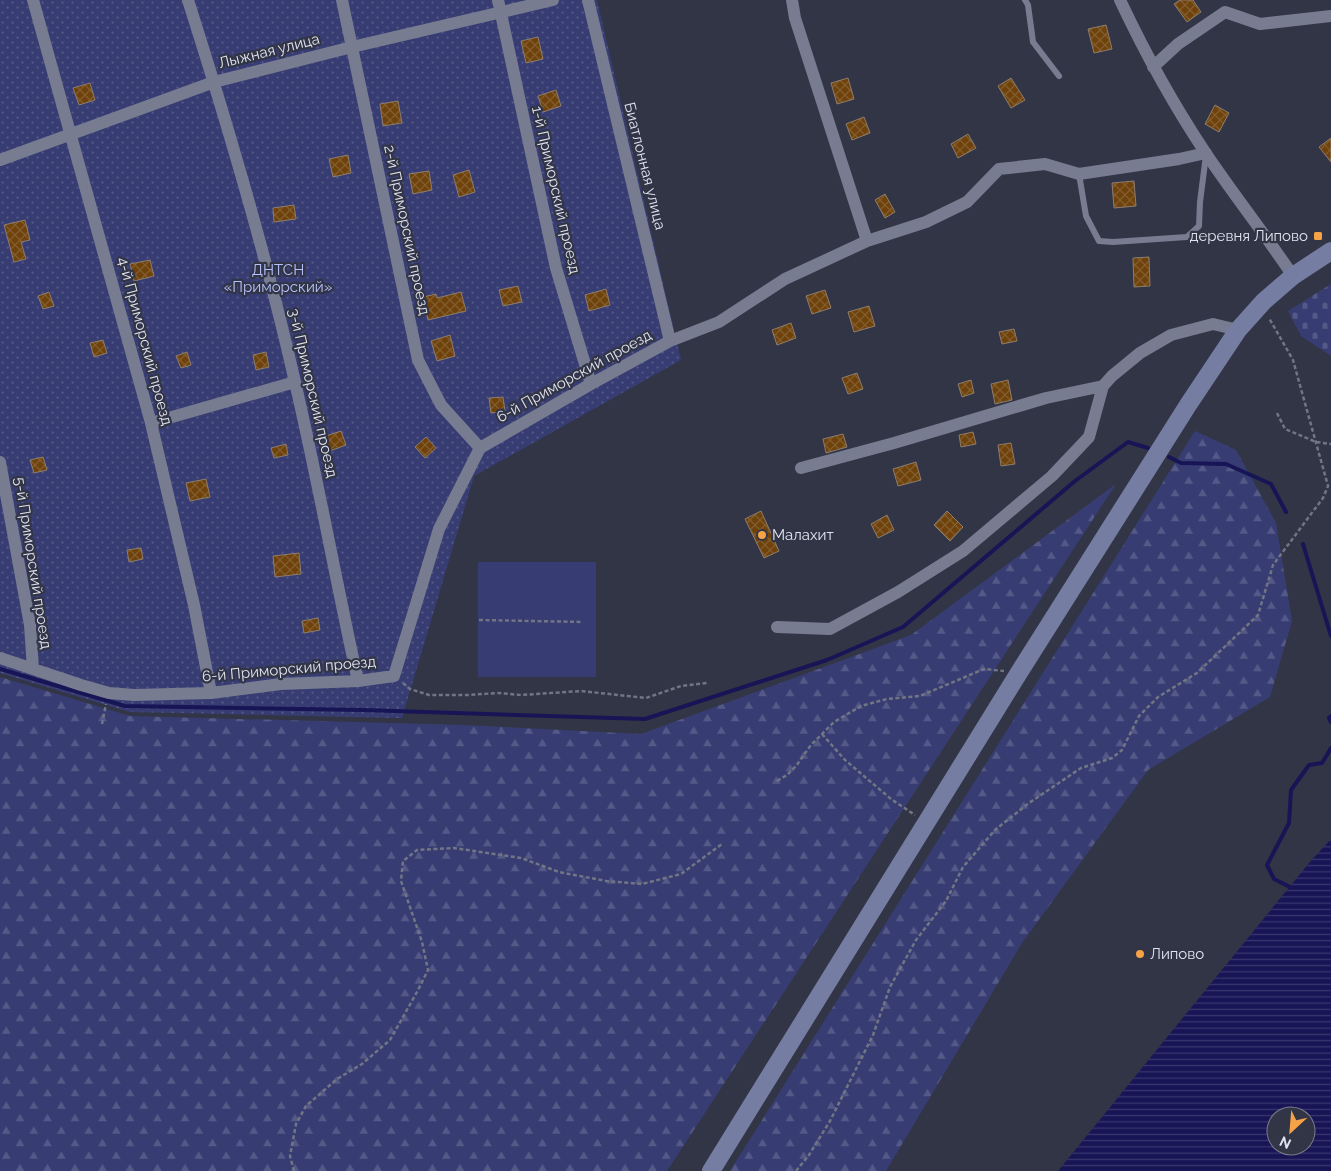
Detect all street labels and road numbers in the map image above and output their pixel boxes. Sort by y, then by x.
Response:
street label: Лыжная улица [217,30,321,72]
street label: Биатлонная улица [620,100,670,232]
street label: 1-й Приморский проезд [528,104,584,276]
street label: 2-й Приморский проезд [380,143,434,317]
street label: 4-й Приморский проезд [114,255,176,427]
street label: 3-й Приморский проезд [285,306,341,480]
street label: 6-й Приморский проезд [493,326,655,426]
street label: 5-й Приморский проезд [11,476,56,650]
street label: 6-й Приморский проезд [201,652,377,686]

